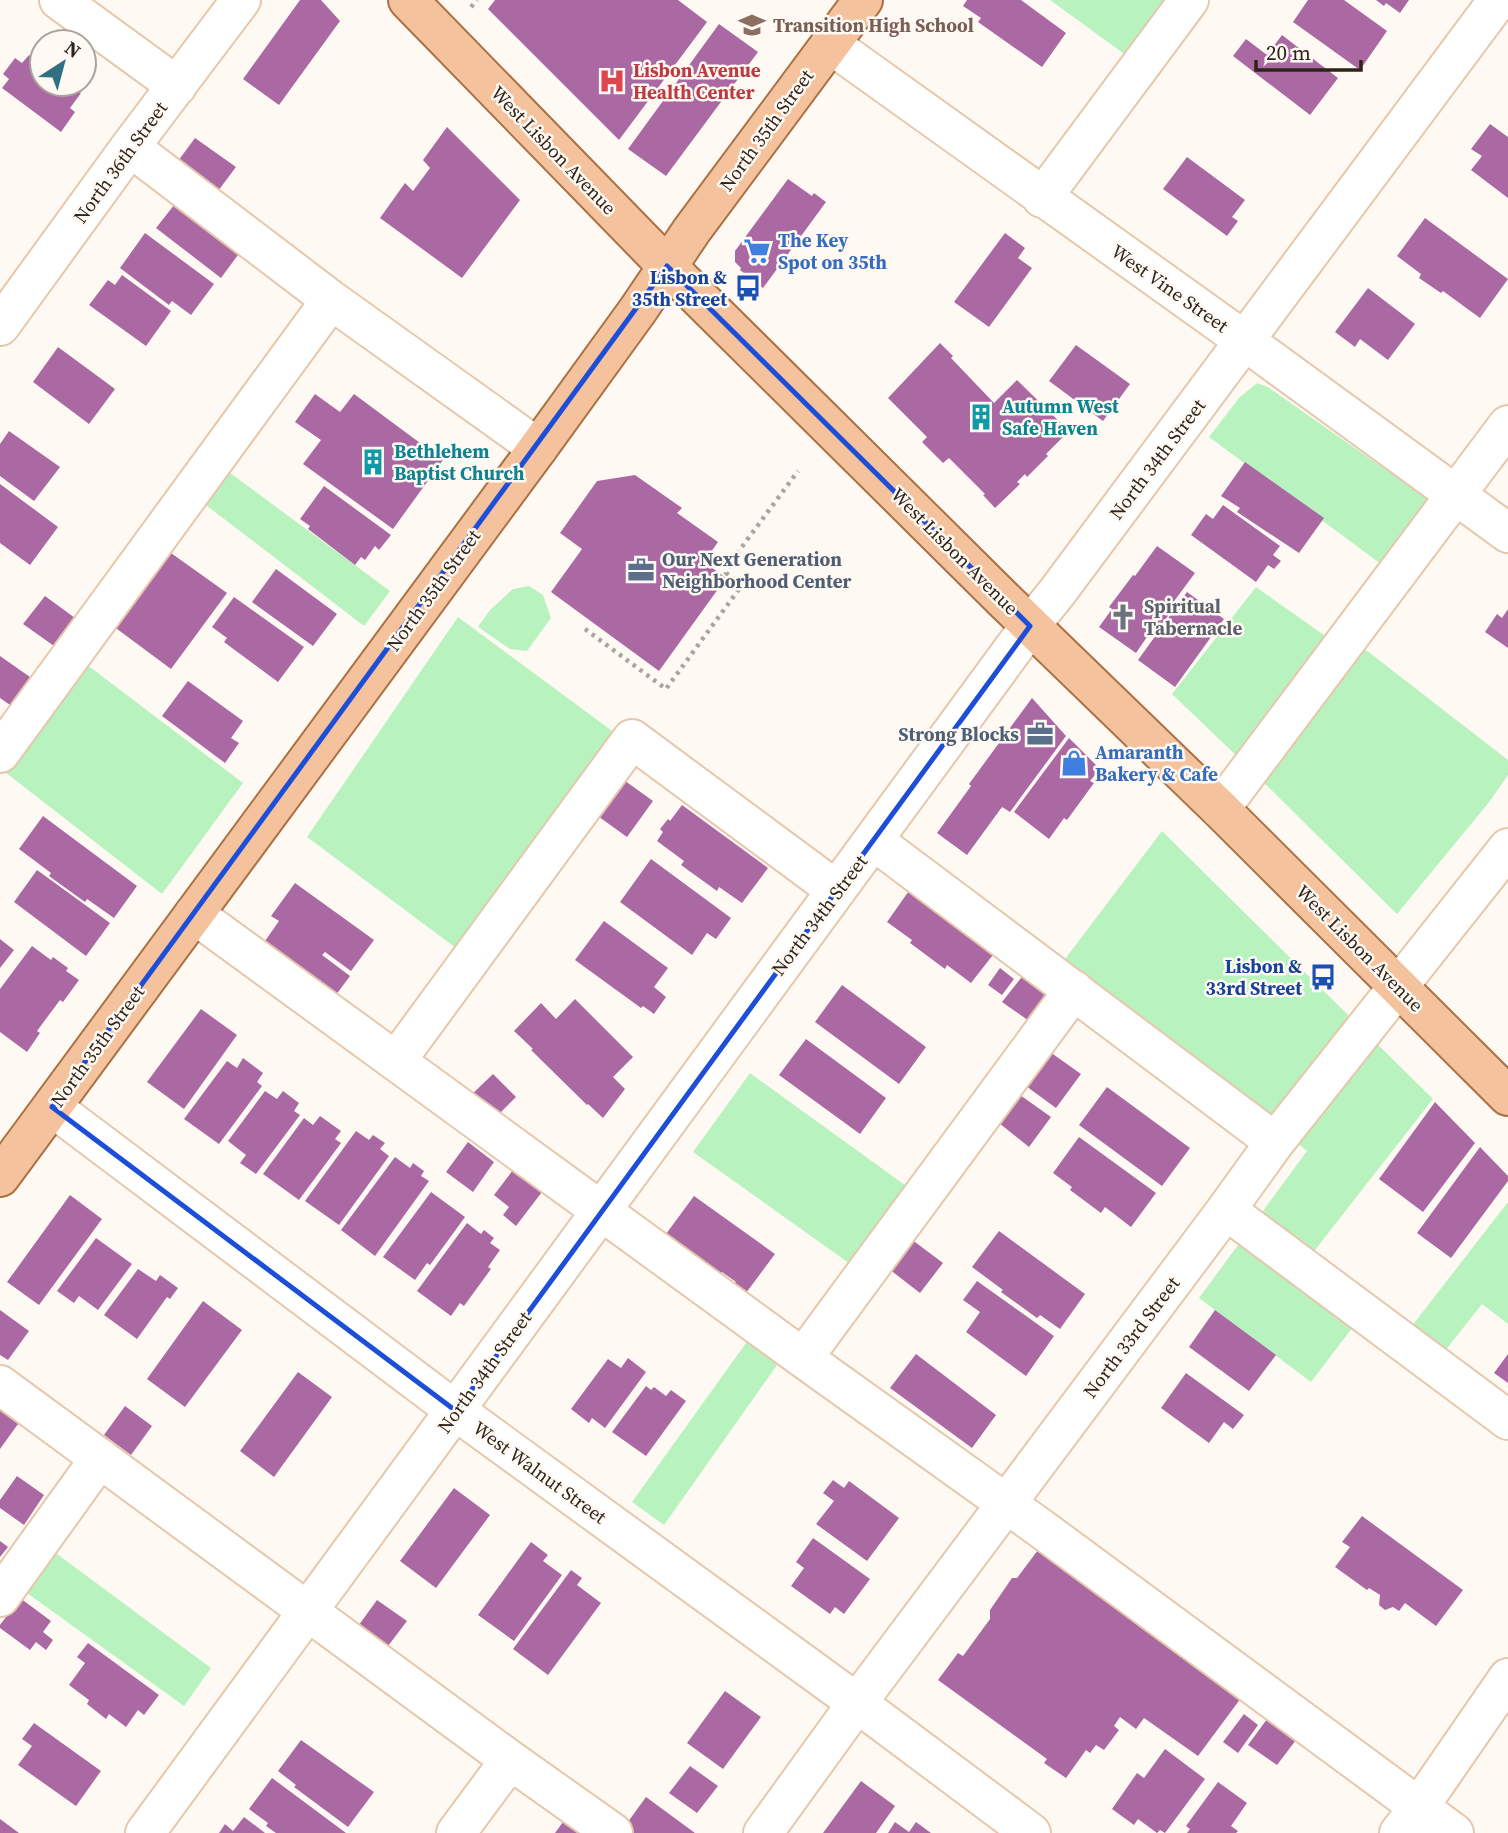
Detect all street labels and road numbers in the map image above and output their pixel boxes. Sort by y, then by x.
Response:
street label: North 35th Street [713,63,820,196]
street label: West Lisbon Avenue [486,80,622,220]
street label: North 36th Street [67,95,174,228]
street label: West Vine Street [1106,238,1234,339]
street label: North 34th Street [1103,393,1211,525]
street label: West Lisbon Avenue [886,482,1024,620]
street label: North 35th Street [380,523,487,656]
street label: North 34th Street [765,849,873,981]
street label: West Lisbon Avenue [1291,879,1429,1017]
street label: North 35th Street [44,979,151,1112]
street label: North 33rd Street [1077,1270,1186,1403]
street label: North 34th Street [431,1305,538,1438]
street label: West Walnut Street [468,1415,613,1530]

